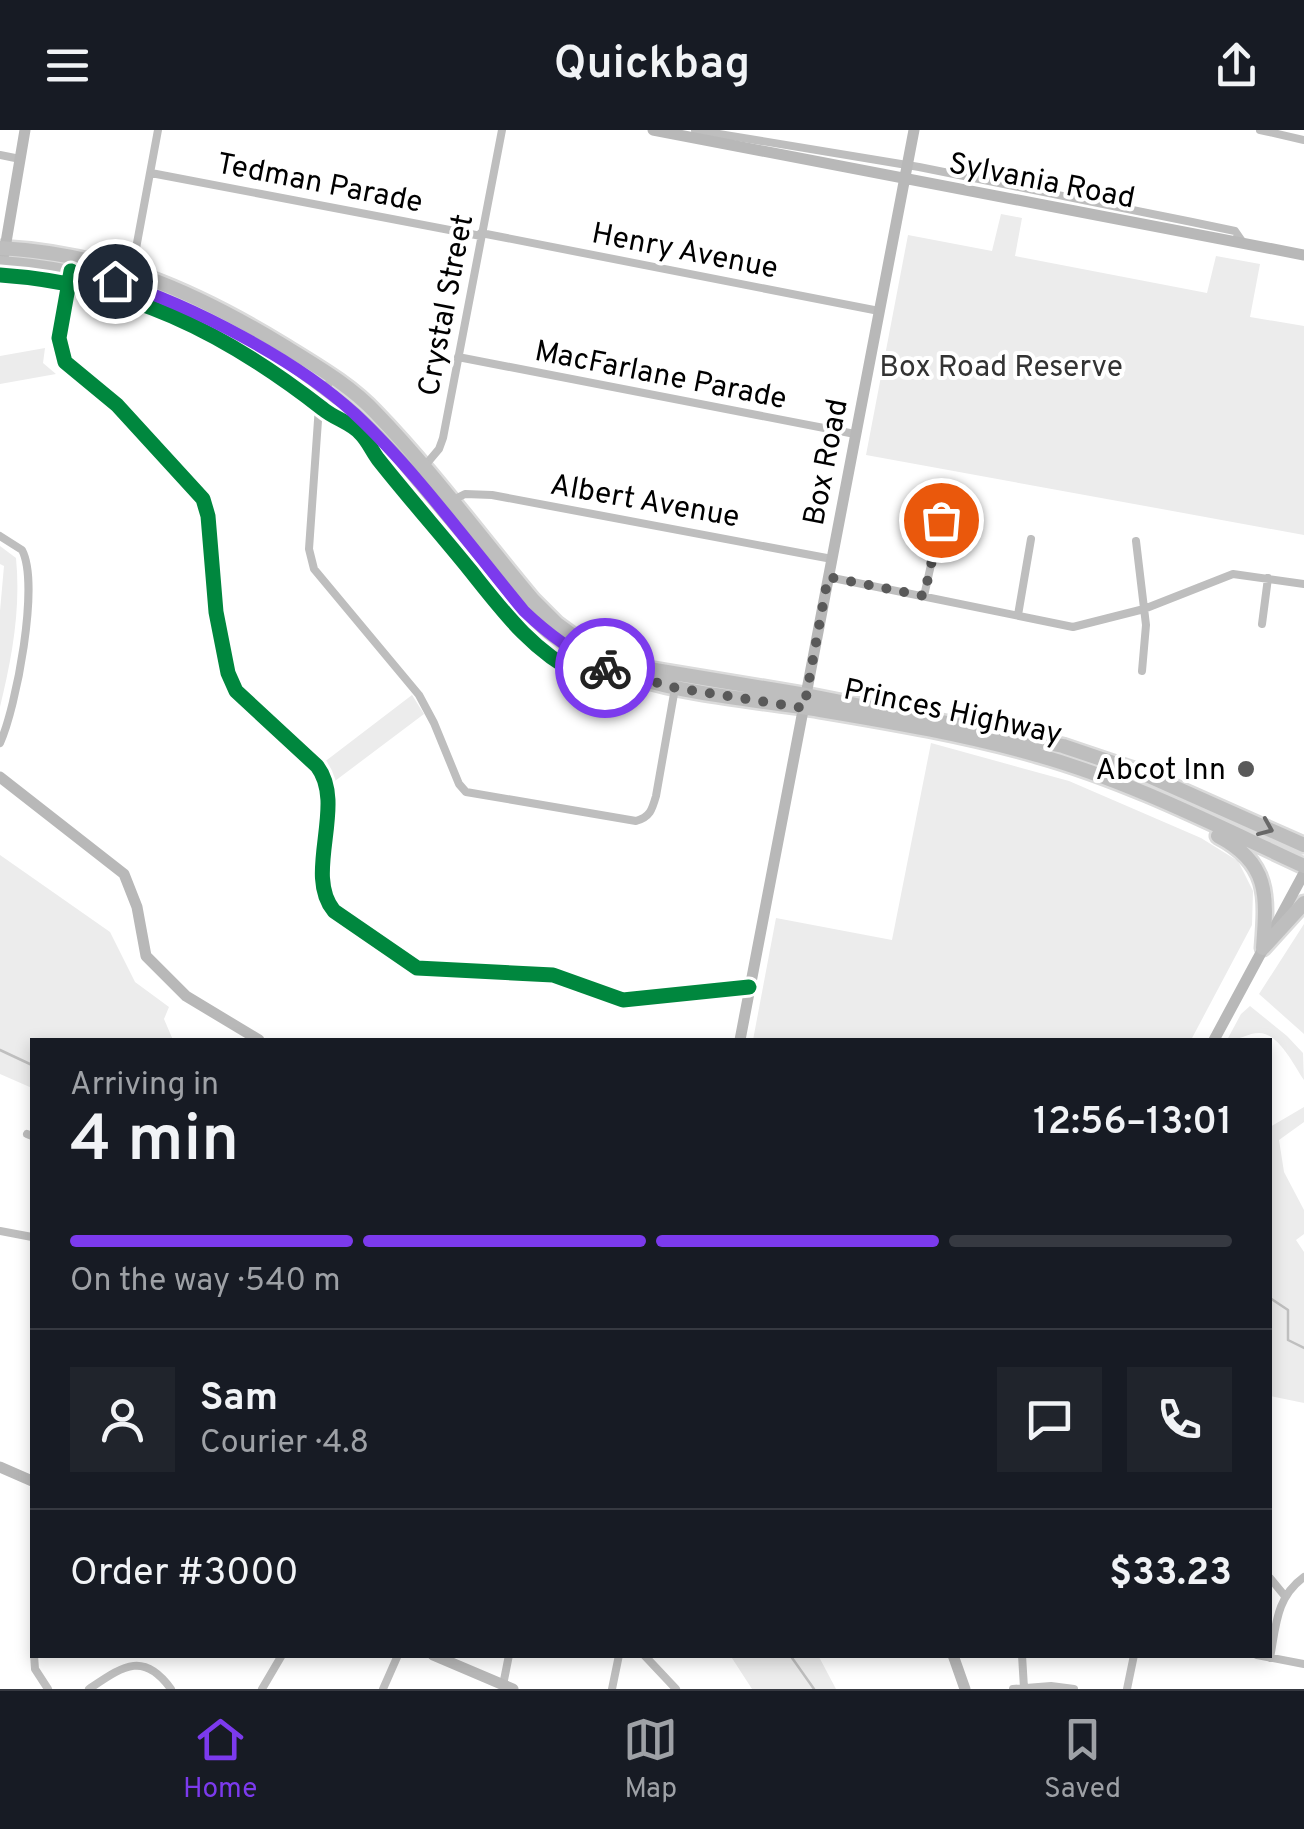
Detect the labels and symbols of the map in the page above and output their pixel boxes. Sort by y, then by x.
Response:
street label: Tedman Parade [214,146,426,223]
street label: Sylvania Road [945,146,1138,219]
street label: Crystal Street [412,211,483,400]
street label: Henry Avenue [588,216,781,289]
pin [73,239,158,324]
street label: MacFarlane Parade [531,334,790,419]
park label: Box Road Reserve [879,350,1123,387]
street label: Box Road [797,396,858,529]
street label: Albert Avenue [547,468,742,537]
pin [899,478,984,563]
courier [555,618,655,718]
street label: Princes Highway [840,672,1065,755]
place label: Abcot Inn [1096,753,1226,790]
marker: Abcot Inn [1235,758,1257,780]
one-way arrow [1256,817,1274,837]

